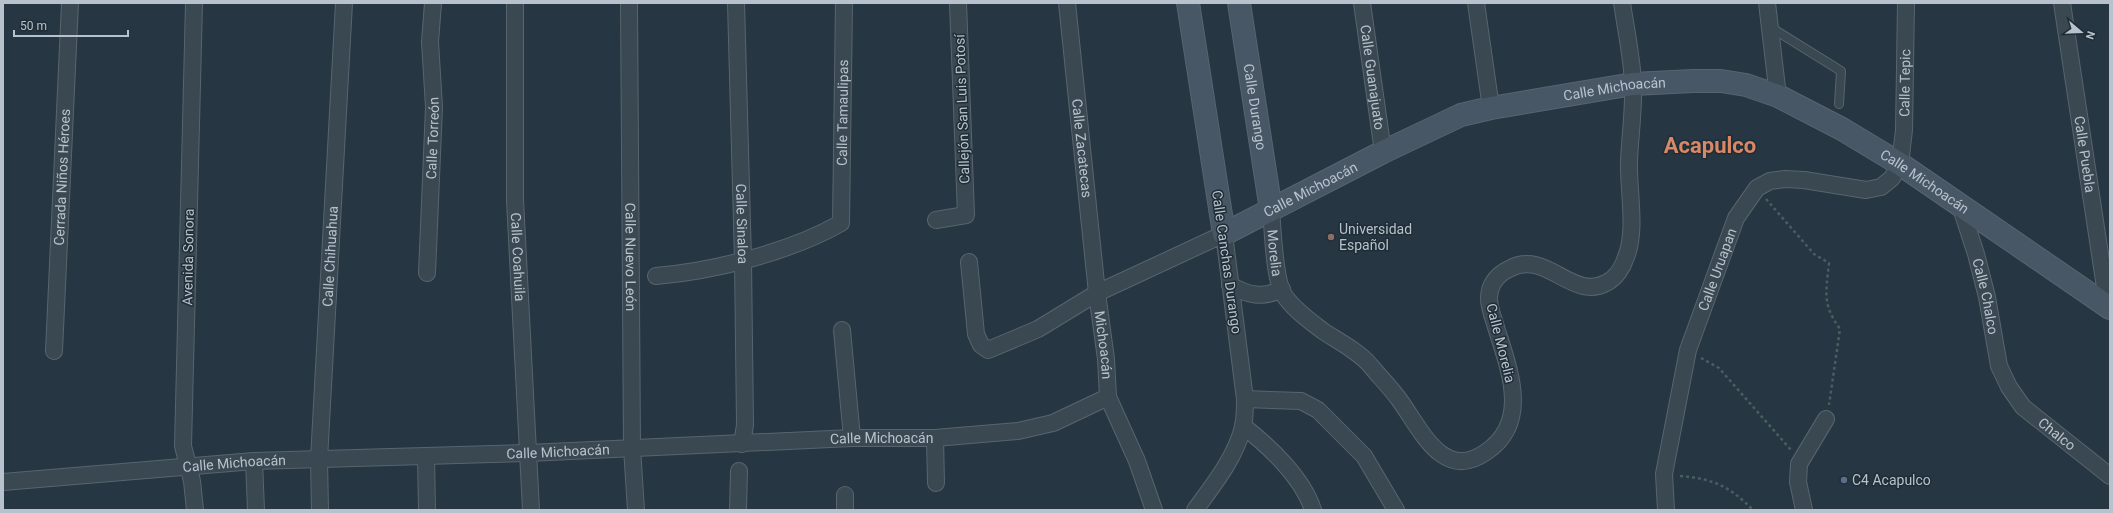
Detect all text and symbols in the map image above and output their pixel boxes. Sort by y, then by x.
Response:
scale bar [14,12,128,38]
north arrow [2061,12,2101,52]
text: 50 m [20,19,47,33]
street label: Calle Guanajuato [1357,24,1388,131]
text: N [2082,29,2097,41]
street label: Callejón San Luis Potosí [951,33,973,184]
street label: Calle Tepic [1896,49,1913,117]
street label: Calle Tamaulipas [834,59,851,166]
street label: Calle Durango [1240,63,1270,151]
street label: Calle Michoacán [1562,74,1666,104]
street label: Calle Torreón [423,96,442,180]
street label: Calle Zacatecas [1069,98,1095,199]
street label: Cerrada Niños Héroes [51,108,73,246]
street label: Calle Puebla [2071,115,2099,194]
district label: Acapulco [1664,133,1756,158]
street label: Calle Michoacán [1877,146,1972,217]
street label: Calle Michoacán [1261,159,1360,220]
street label: Calle Sinaloa [733,183,751,264]
street label: Calle Canchas Durango [1209,189,1245,335]
street label: Calle Nuevo León [622,203,639,311]
street label: Calle Chihuahua [319,206,341,307]
street label: Avenida Sonora [179,208,197,306]
street label: Calle Coahuila [508,212,528,302]
place label: Universidad Español [1339,221,1412,253]
street label: Calle Uruapan [1695,226,1740,313]
street label: Morelia [1264,229,1285,278]
marker: Universidad Español [1326,232,1336,242]
street label: Calle Chalco [1969,256,2001,336]
street label: Calle Morelia [1483,302,1519,384]
street label: Michoacán [1092,310,1115,380]
street label: Chalco [2035,414,2079,454]
street label: Calle Michoacán [830,430,933,447]
street label: Calle Michoacán [506,441,610,462]
street label: Calle Michoacán [182,452,286,475]
place label: C4 Acapulco [1852,472,1931,488]
marker: C4 Acapulco [1839,475,1849,485]

